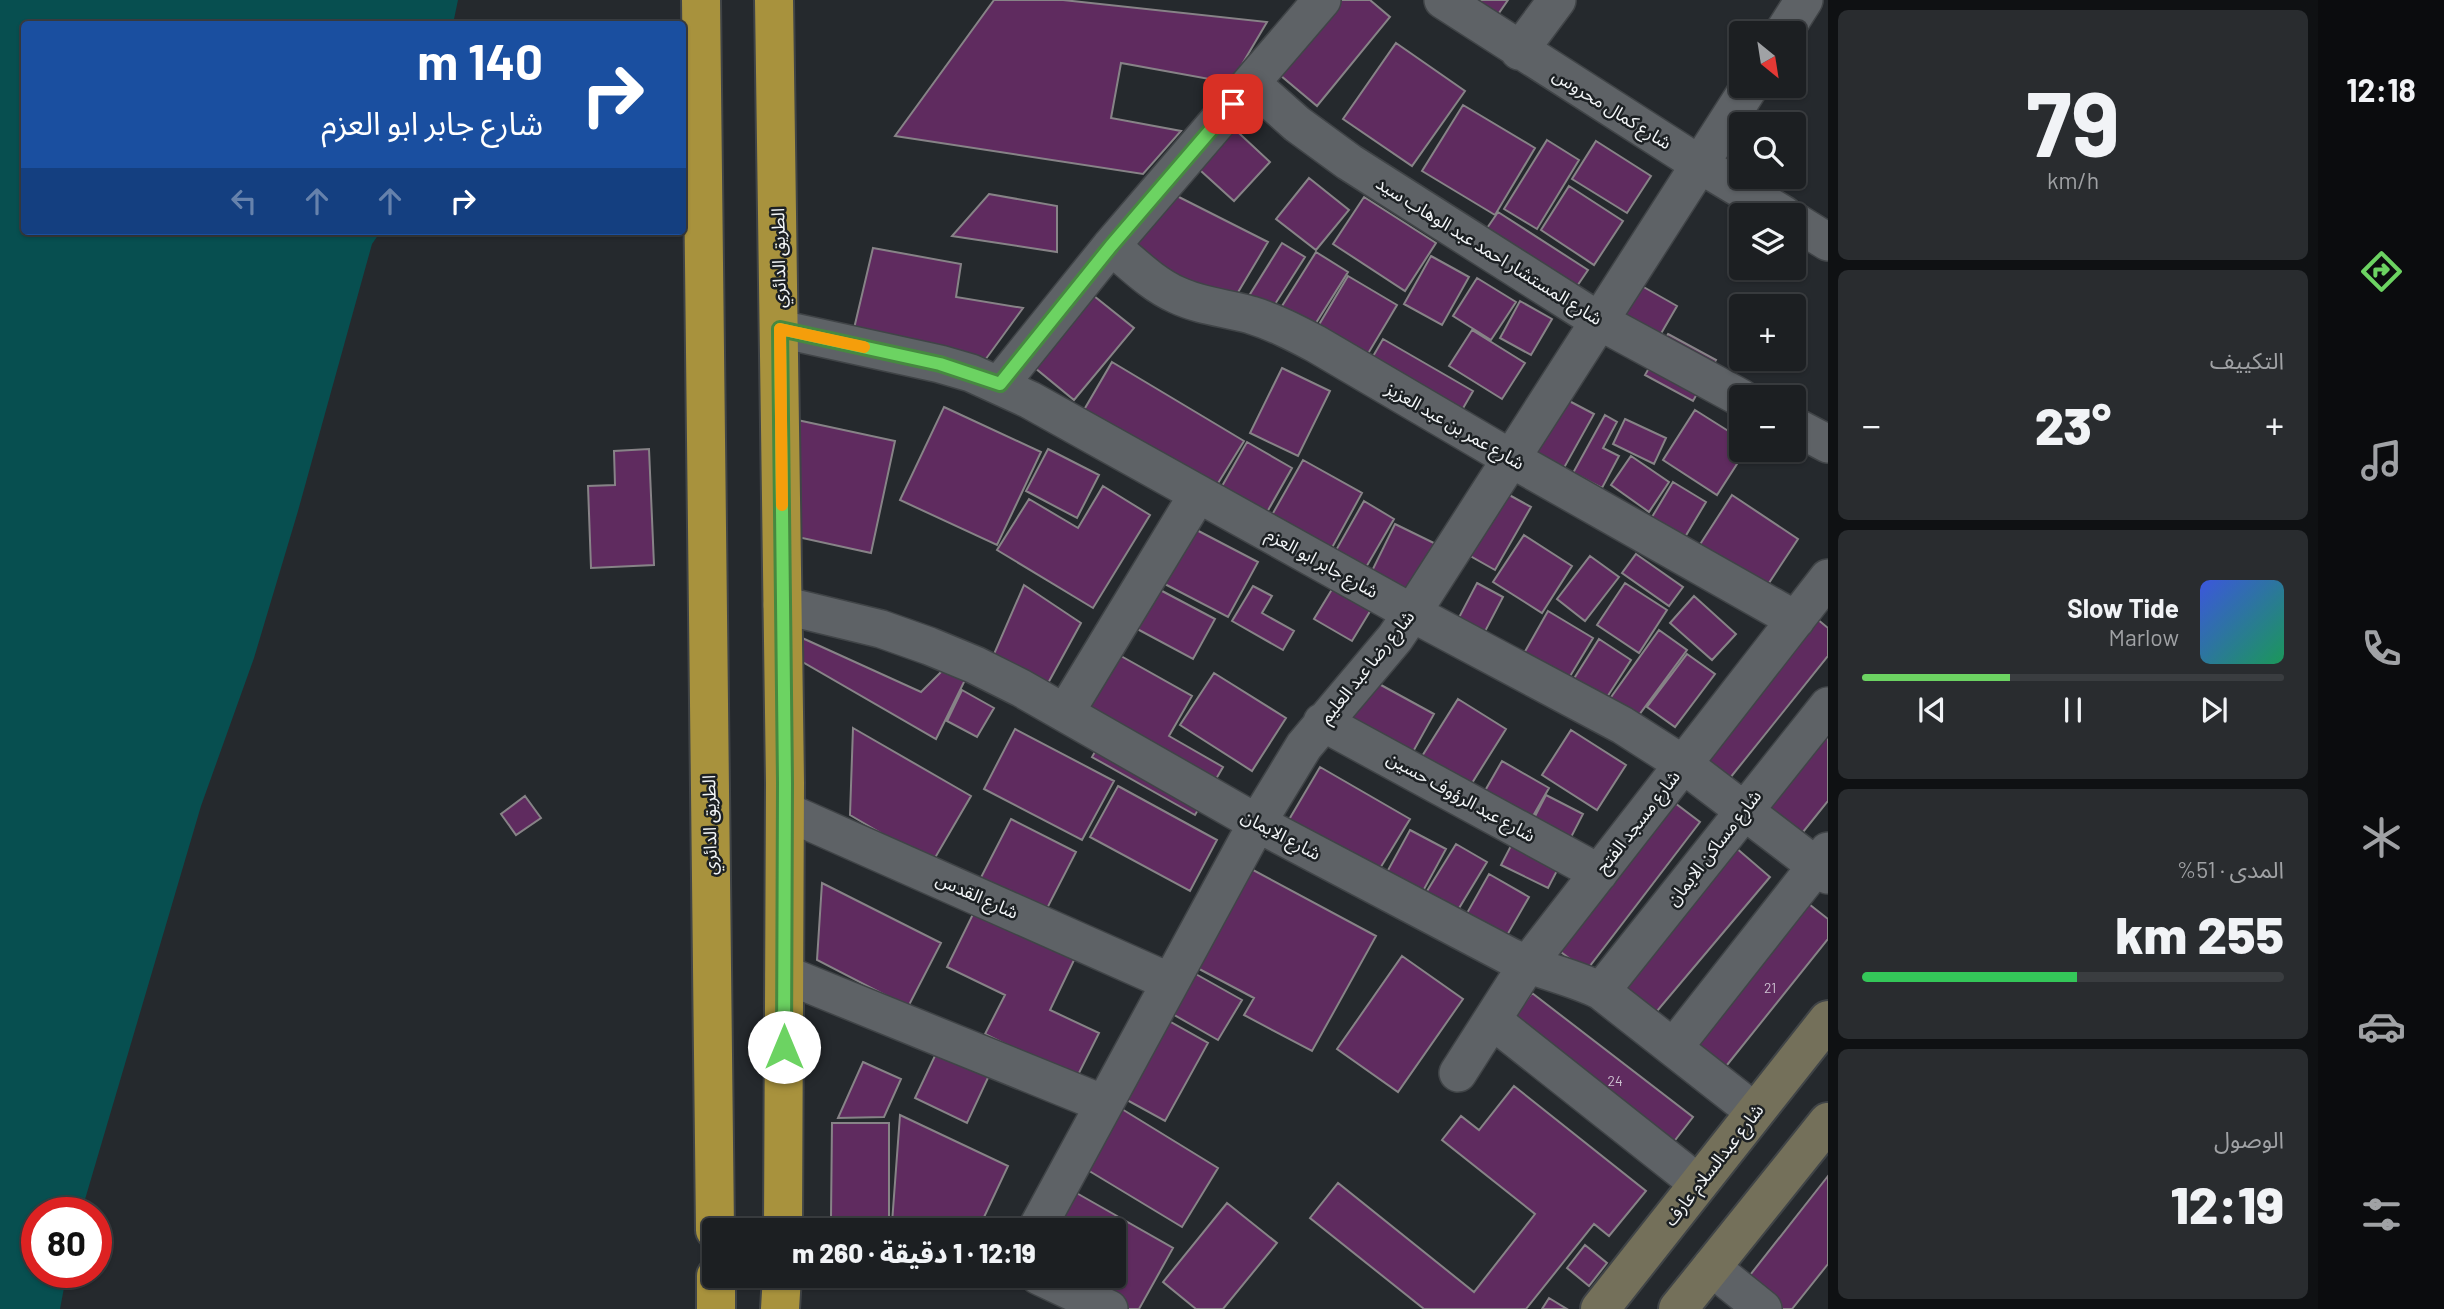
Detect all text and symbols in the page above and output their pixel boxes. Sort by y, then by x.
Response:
north arrow [1729,21,1806,98]
map controls [1729,21,1806,462]
text: 140 m [417,31,543,90]
icon: right [567,49,658,140]
street label: شارع كمال محروس [1547,63,1676,157]
text: 79 [2026,66,2120,175]
text: 12:18 [2346,70,2416,108]
pin [1203,74,1263,134]
icon: arrive [1214,85,1252,123]
text: شارع جابر ابو العزم [321,103,543,141]
button: search [1729,112,1806,189]
text: km/h [2047,166,2099,194]
street label: شارع المستشار احمد عبد الوهاب سيد [1370,171,1607,332]
icon: left [225,182,263,220]
icon: ahead [298,182,336,220]
icon: ahead [371,182,409,220]
icon: right [444,182,482,220]
button: layers [1729,203,1806,280]
street label: الطريق الدائري [766,208,793,308]
icon: directions [2357,247,2406,296]
button: + [1729,294,1806,371]
text: التكييف [2210,346,2284,374]
street label: شارع عمر بن عبد العزيز [1379,376,1529,477]
button: − [1729,385,1806,462]
text: 23° [2035,393,2111,455]
text: − [1862,401,1881,447]
text: + [2265,401,2284,447]
icon: music [2357,436,2406,485]
street label: شارع جابر ابو العزم [1261,522,1382,605]
text: Slow Tide [2067,592,2179,623]
street label: شارع رضا عبد العليم [1314,606,1422,730]
text: Marlow [2108,623,2179,651]
icon: phone [2357,624,2406,673]
icon: previous [1913,691,1951,729]
icon: pause [2054,691,2092,729]
icon: next [2195,691,2233,729]
street label: شارع عبد الرؤوف حسين [1381,746,1540,850]
street label: شارع مسجد الفتح [1590,766,1687,880]
street label: الطريق الدائري [697,775,724,875]
street label: شارع مساكن الايمان [1661,785,1768,912]
street label: شارع الايمان [1236,804,1325,868]
icon: climate [2357,813,2406,862]
text: المدى · 51% [2177,855,2284,883]
street label: شارع القدس [931,867,1022,927]
text: 255 km [2115,902,2284,964]
house number: 21 [1764,979,1776,996]
icon: car [2357,1002,2406,1051]
position arrow [747,1010,821,1084]
house number: 24 [1607,1072,1623,1089]
street label: شارع عبدالسلام عارف [1659,1099,1771,1232]
text: الوصول [2214,1125,2284,1153]
text: 12:19 [2170,1172,2284,1234]
icon: filters [2357,1190,2406,1239]
speed limit sign: 80 [21,1197,112,1288]
text: 12:19 · 1 دقيقة · 260 m [792,1237,1036,1268]

